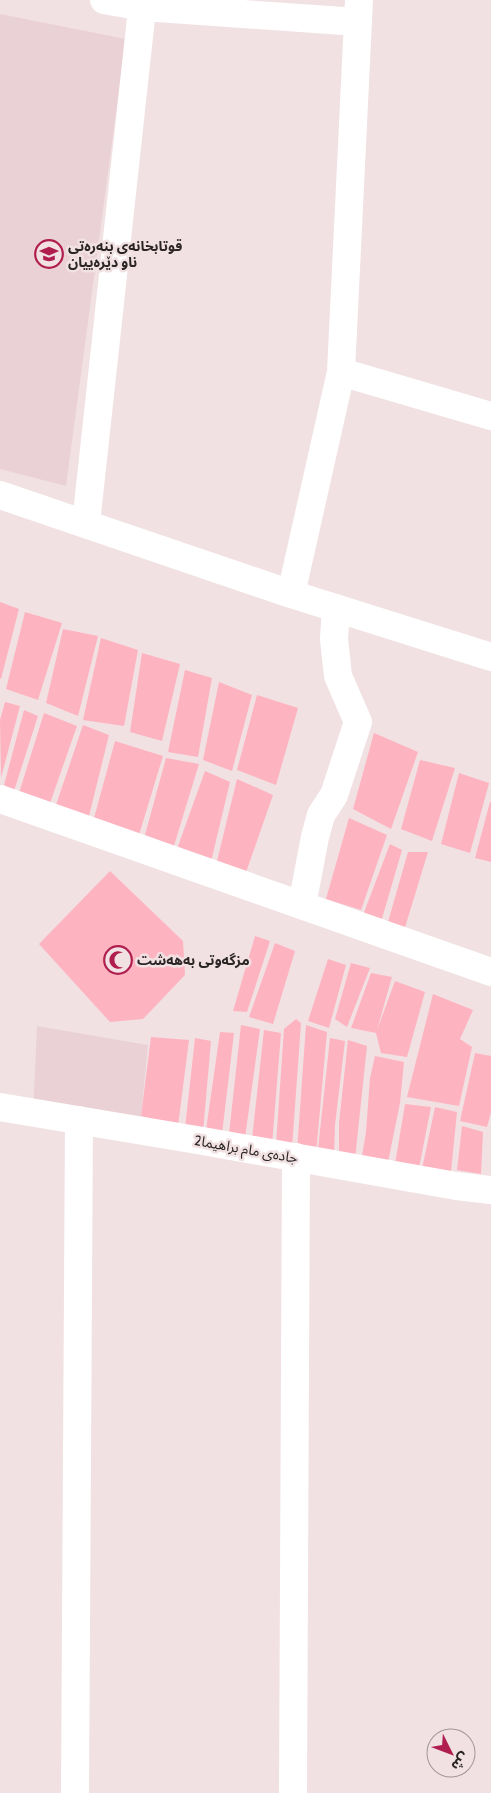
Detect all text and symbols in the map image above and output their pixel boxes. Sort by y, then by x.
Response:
place label: قوتابخانەى بنەرەتى ناو دێرەييان [68,237,182,271]
school or university icon: قوتابخانەى بنەرەتى ناو دێرەييان [34,239,64,269]
mosque icon: مزگەوتی بەهەشت [103,945,133,975]
place label: مزگەوتی بەهەشت [137,951,250,969]
street label: جادەی مام براهیما2 [192,1131,299,1169]
north arrow [426,1728,476,1778]
text: ش [448,1749,474,1775]

